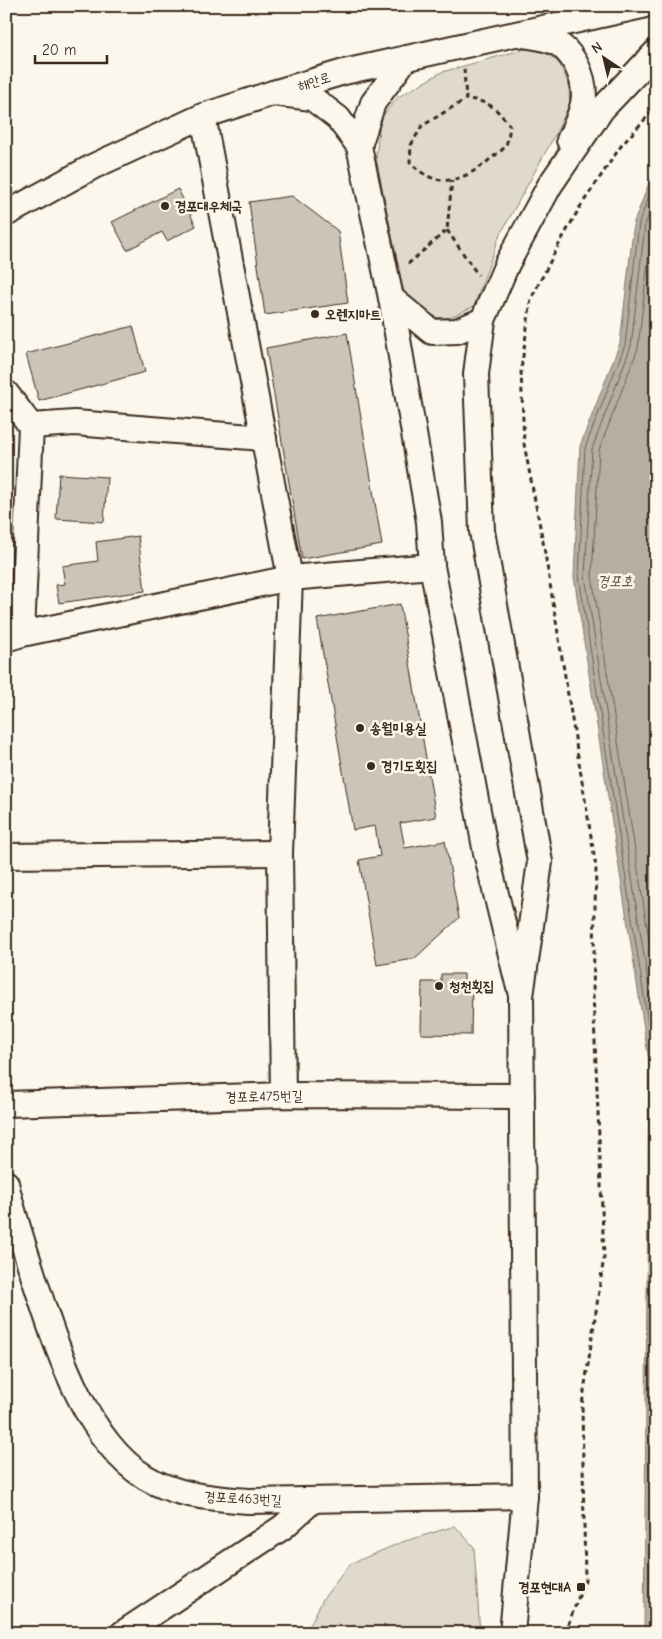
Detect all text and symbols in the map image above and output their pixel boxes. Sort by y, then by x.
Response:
scale bar [35,32,108,64]
north arrow [580,32,630,82]
text: N [588,38,605,57]
text: 20 m [42,41,76,59]
street label: 해안로 [296,68,333,95]
place label: 경포대우체국 [175,198,243,215]
marker: 경포대우체국 [159,200,171,212]
place label: 오렌지마트 [325,306,381,323]
marker: 오렌지마트 [309,308,321,320]
water label: 경포호 [597,572,633,590]
place label: 송월미용실 [370,720,427,737]
marker: 송월미용실 [354,722,366,734]
place label: 경기도횟집 [381,758,437,775]
marker: 경기도횟집 [365,760,377,772]
place label: 청천횟집 [449,978,494,995]
marker: 청천횟집 [433,980,445,992]
street label: 경포로475번길 [225,1087,304,1106]
street label: 경포로463번길 [204,1488,283,1509]
place label: 경포현대A [518,1579,571,1596]
marker: 경포현대A [575,1581,587,1593]

